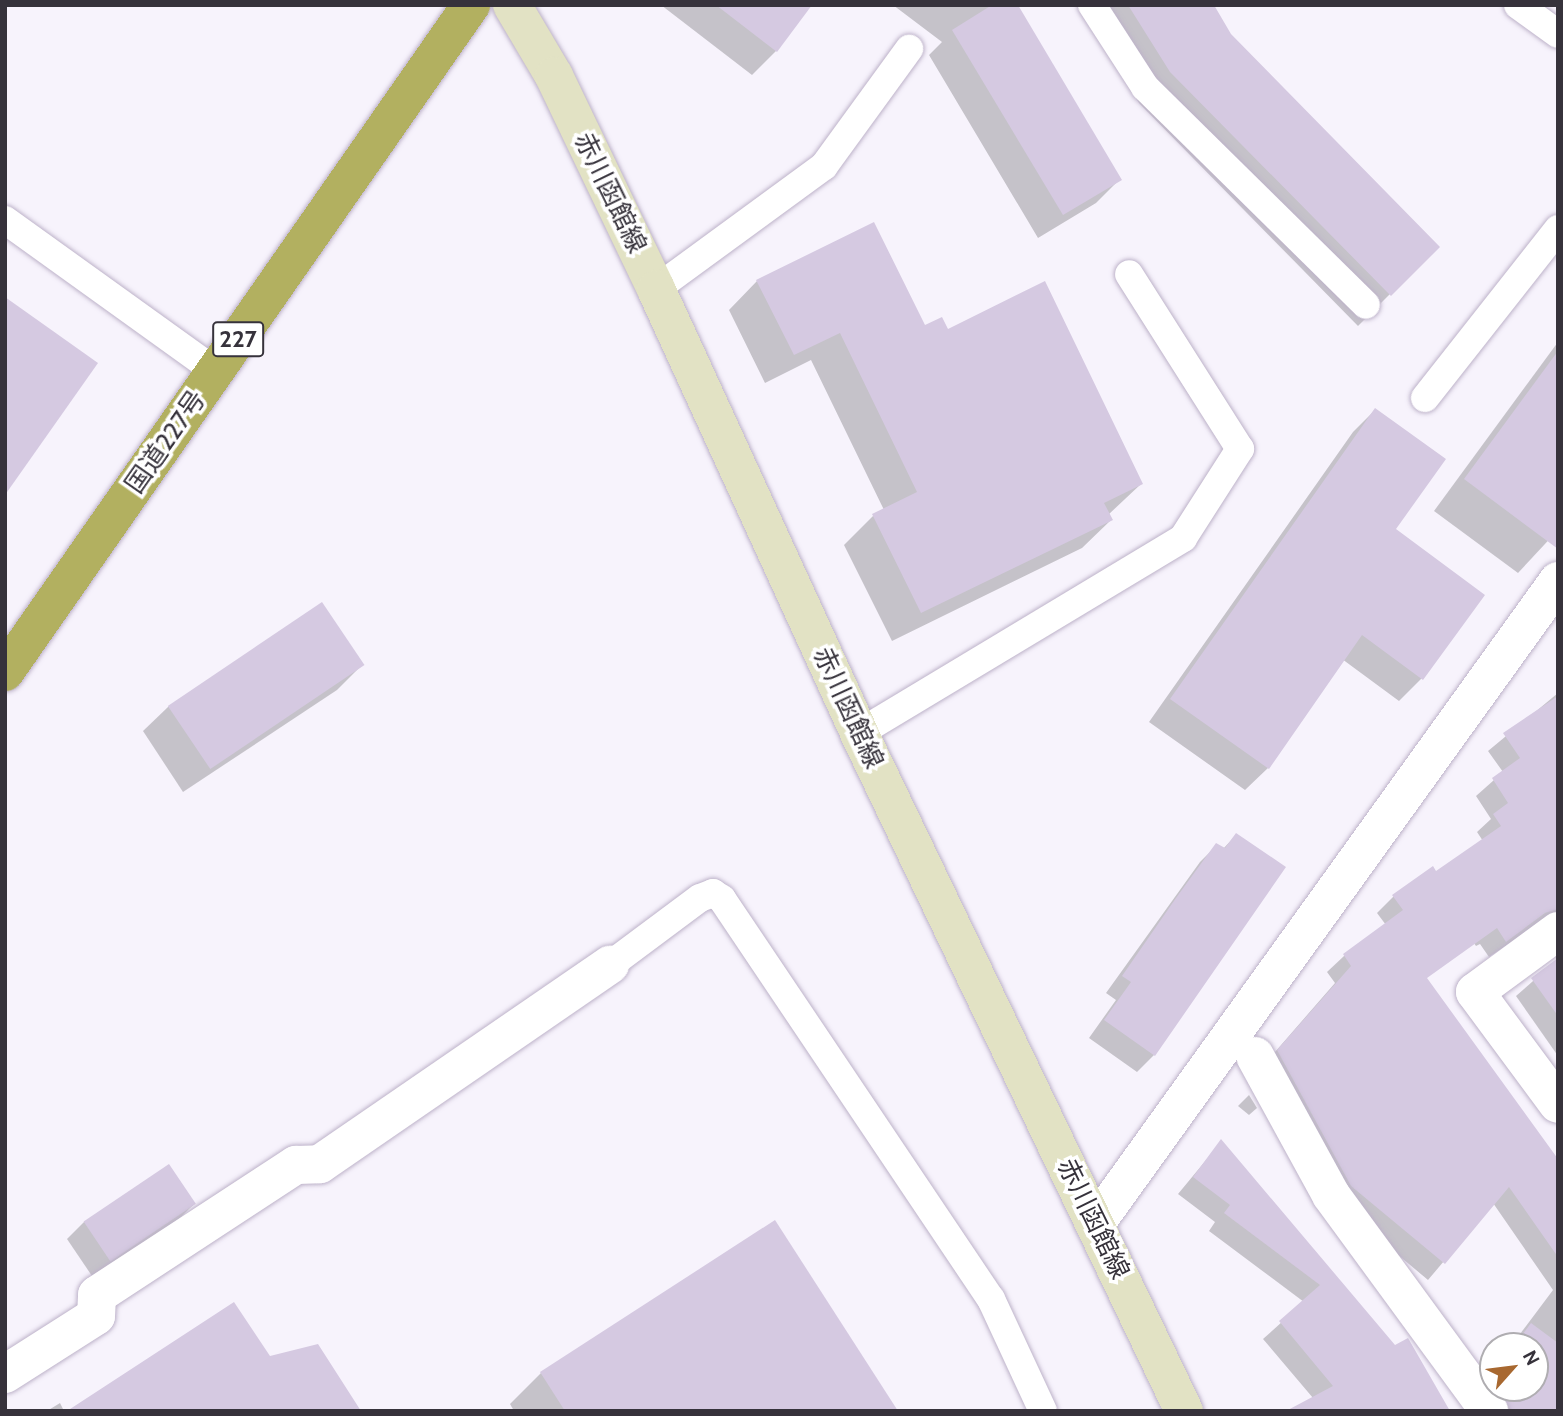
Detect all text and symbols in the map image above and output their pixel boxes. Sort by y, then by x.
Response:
street label: 赤川函館線 [567,128,653,258]
road number: 227 [212,318,264,360]
street label: 国道227号 [119,385,213,499]
street label: 赤川函館線 [806,642,890,774]
street label: 赤川函館線 [1050,1154,1136,1284]
north arrow [1479,1332,1549,1402]
text: N [1518,1347,1545,1369]

